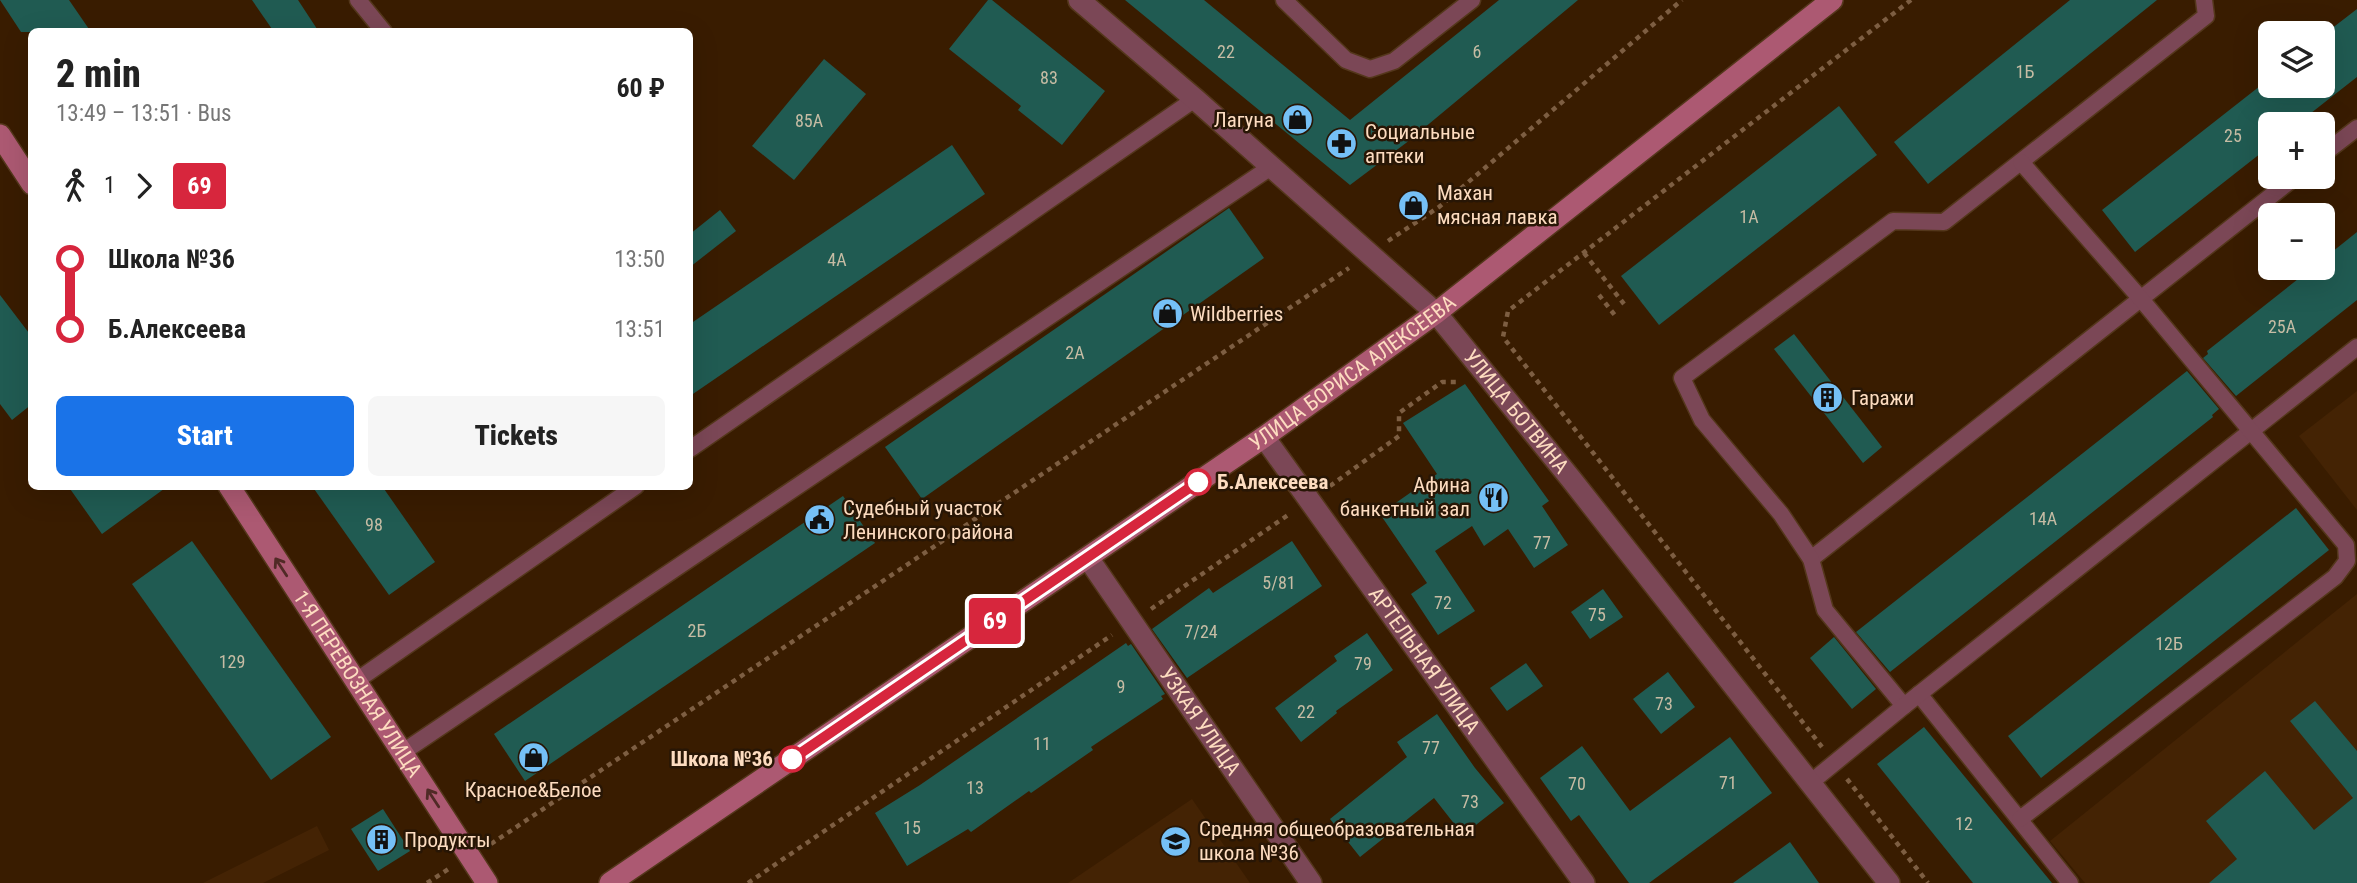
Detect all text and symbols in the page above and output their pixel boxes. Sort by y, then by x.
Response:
map controls [2258,21,2335,280]
button: layers [2258,21,2335,98]
house number: 22 [1217,41,1235,62]
house number: 6 [1473,41,1481,62]
text: 2 min [56,52,141,96]
house number: 1Б [2016,61,2034,82]
house number: 83 [1040,67,1058,88]
text: 60 ₽ [616,73,665,103]
text: 13:49 – 13:51 · Bus [56,100,232,127]
shop icon: Лагуна [1280,103,1314,137]
place label: Лагуна [1214,108,1274,132]
house number: 85А [795,110,824,131]
button: + [2258,112,2335,189]
place label: Социальные аптеки [1365,120,1475,168]
house number: 25 [2224,125,2242,146]
pharmacy icon: Социальные аптеки [1325,127,1359,161]
icon: walk [56,167,94,205]
icon: forward [125,167,163,205]
text: 1 [104,172,115,199]
text: 69 [187,172,212,200]
place label: Махан мясная лавка [1437,181,1558,229]
shop icon: Махан мясная лавка [1397,188,1431,222]
button: − [2258,203,2335,280]
house number: 1А [1739,206,1759,227]
text: Школа №36 [108,244,235,274]
text: 13:50 [614,246,665,273]
house number: 4А [827,249,847,270]
street label: УЛИЦА БОРИСА АЛЕКСЕЕВА [1245,290,1460,455]
shop icon: Wildberries [1150,297,1184,331]
place label: Wildberries [1190,302,1283,326]
text: Б.Алексеева [108,314,246,344]
text: 13:51 [614,316,665,343]
house number: 25А [2268,316,2297,337]
house number: 2А [1065,342,1085,363]
street label: УЛИЦА БОТВИНА [1459,345,1574,478]
building icon: Гаражи [1811,381,1845,415]
place label: Гаражи [1851,386,1914,410]
button: Start [56,396,354,476]
button: Tickets [368,396,665,476]
marker: Б.Алексеева [1185,469,1211,495]
place label: Б.Алексеева [1217,470,1328,494]
place label: Афина банкетный зал [1340,473,1470,521]
restaurant icon: Афина банкетный зал [1476,480,1510,514]
place label: Судебный участок Ленинского района [843,496,1013,544]
public building icon: Судебный участок Ленинского района [803,503,837,537]
house number: 14А [2029,508,2058,529]
house number: 98 [365,514,383,535]
house number: 77 [1533,532,1551,553]
one-way arrow [274,558,289,577]
house number: 5/81 [1262,572,1296,593]
street label: АРТЕЛЬНАЯ УЛИЦА [1364,583,1485,738]
street label: 1-Я ПЕРЕВОЗНАЯ УЛИЦА [288,586,427,782]
house number: 72 [1434,592,1452,613]
line badge: 69 [964,598,1026,644]
house number: 75 [1588,604,1606,625]
text: 69 [983,607,1007,635]
house number: 2Б [688,620,706,641]
house number: 7/24 [1184,621,1218,642]
house number: 12Б [2155,633,2183,654]
house number: 129 [219,651,245,672]
house number: 79 [1354,653,1372,674]
street label: УЗКАЯ УЛИЦА [1155,663,1245,780]
house number: 9 [1117,676,1125,697]
house number: 73 [1655,693,1673,714]
house number: 22 [1297,701,1315,722]
house number: 11 [1033,733,1051,754]
house number: 77 [1422,737,1440,758]
shop icon: Красное&Белое [516,741,550,775]
marker: Школа №36 [779,746,805,772]
place label: Школа №36 [670,747,773,771]
house number: 71 [1719,772,1737,793]
house number: 70 [1568,773,1586,794]
house number: 13 [966,777,984,798]
place label: Красное&Белое [465,778,601,802]
one-way arrow [425,789,439,809]
house number: 73 [1461,791,1479,812]
house number: 12 [1955,813,1973,834]
house number: 15 [903,817,921,838]
place label: Средняя общеобразовательная школа №36 [1199,817,1475,865]
building icon: Продукты [364,823,398,857]
school or university icon: Средняя общеобразовательная школа №36 [1159,824,1193,858]
place label: Продукты [404,828,491,852]

